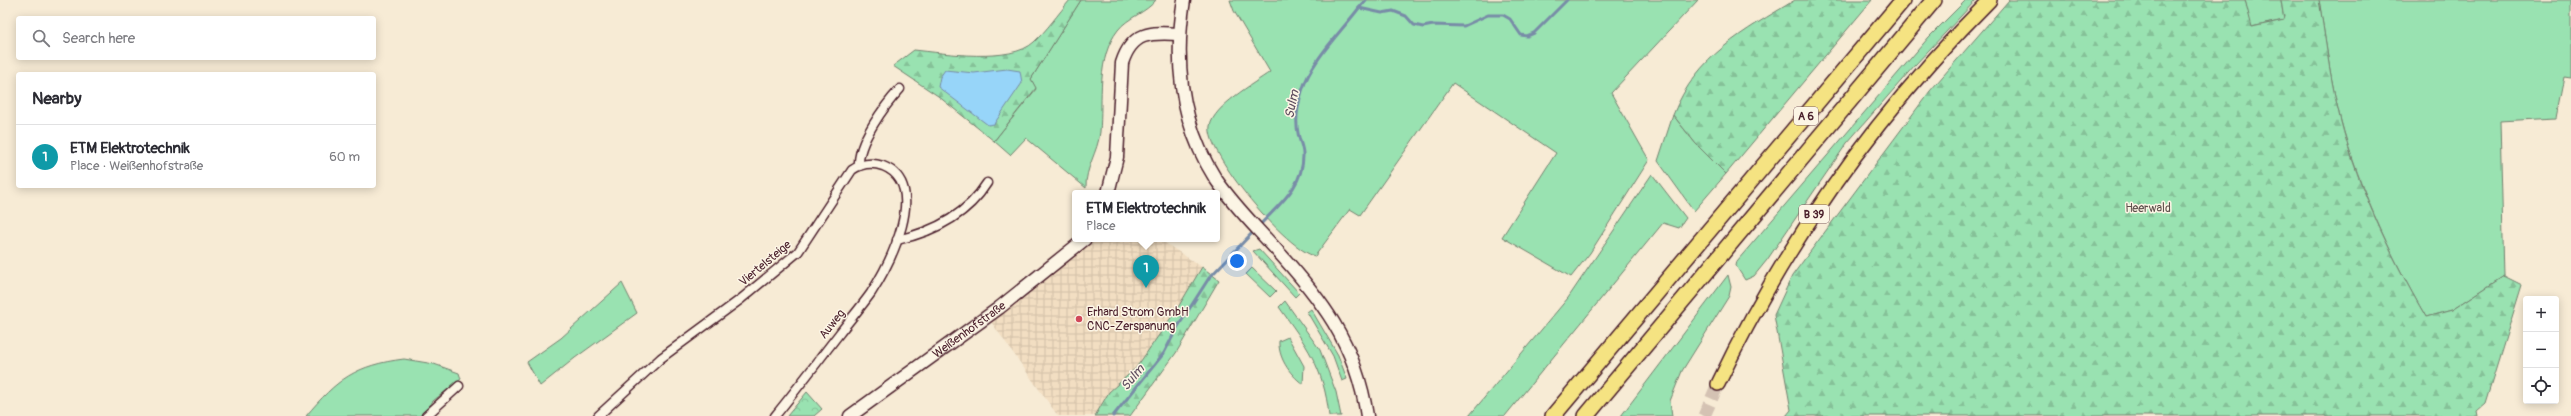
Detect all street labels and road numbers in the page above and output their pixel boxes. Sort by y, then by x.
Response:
road number: A 6 [1794,107,1818,125]
road number: B 39 [1799,205,1829,223]
street label: Viertelsteige [736,237,794,289]
street label: Weißenhofstraße [930,298,1009,362]
street label: Auweg [816,307,849,342]

